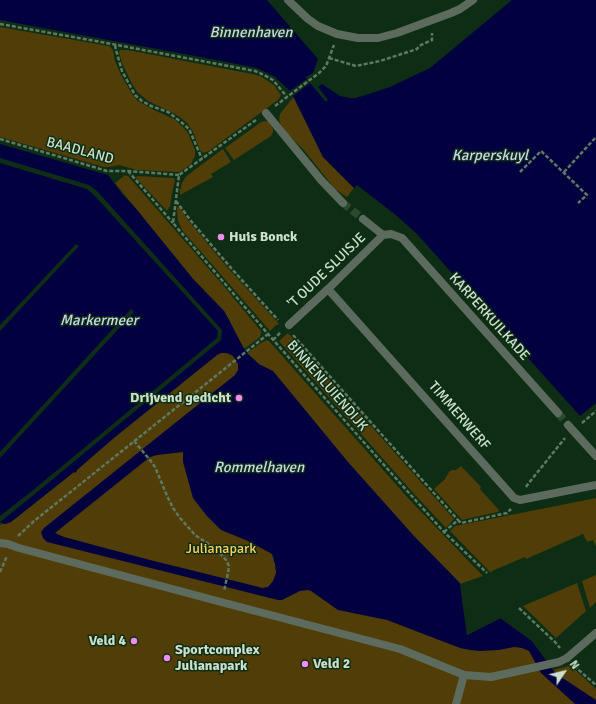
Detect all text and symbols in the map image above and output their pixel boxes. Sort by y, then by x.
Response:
water label: Binnenhaven [209,24,293,42]
street label: BAADLAND [45,134,115,168]
water label: Karperskuyl [452,147,528,165]
place label: Huis Bonck [229,229,297,245]
street label: 'T OUDE SLUISJE [285,230,369,312]
marker: Huis Bonck [216,232,226,242]
street label: KARPERKUILKADE [445,270,533,364]
water label: Markermeer [60,312,138,330]
street label: BINNENLUIENDIJK [283,337,371,435]
street label: TIMMERWERF [425,378,493,454]
place label: Drijvend gedicht [130,390,231,406]
marker: Drijvend gedicht [234,393,244,403]
water label: Rommelhaven [214,459,304,477]
park label: Julianapark [186,541,256,557]
place label: Veld 4 [89,633,126,649]
marker: Veld 4 [129,636,139,646]
place label: Sportcomplex Julianapark [175,642,259,674]
north arrow [544,652,584,692]
marker: Sportcomplex Julianapark [162,653,172,663]
place label: Veld 2 [313,656,350,672]
text: N [567,658,582,672]
marker: Veld 2 [300,659,310,669]

